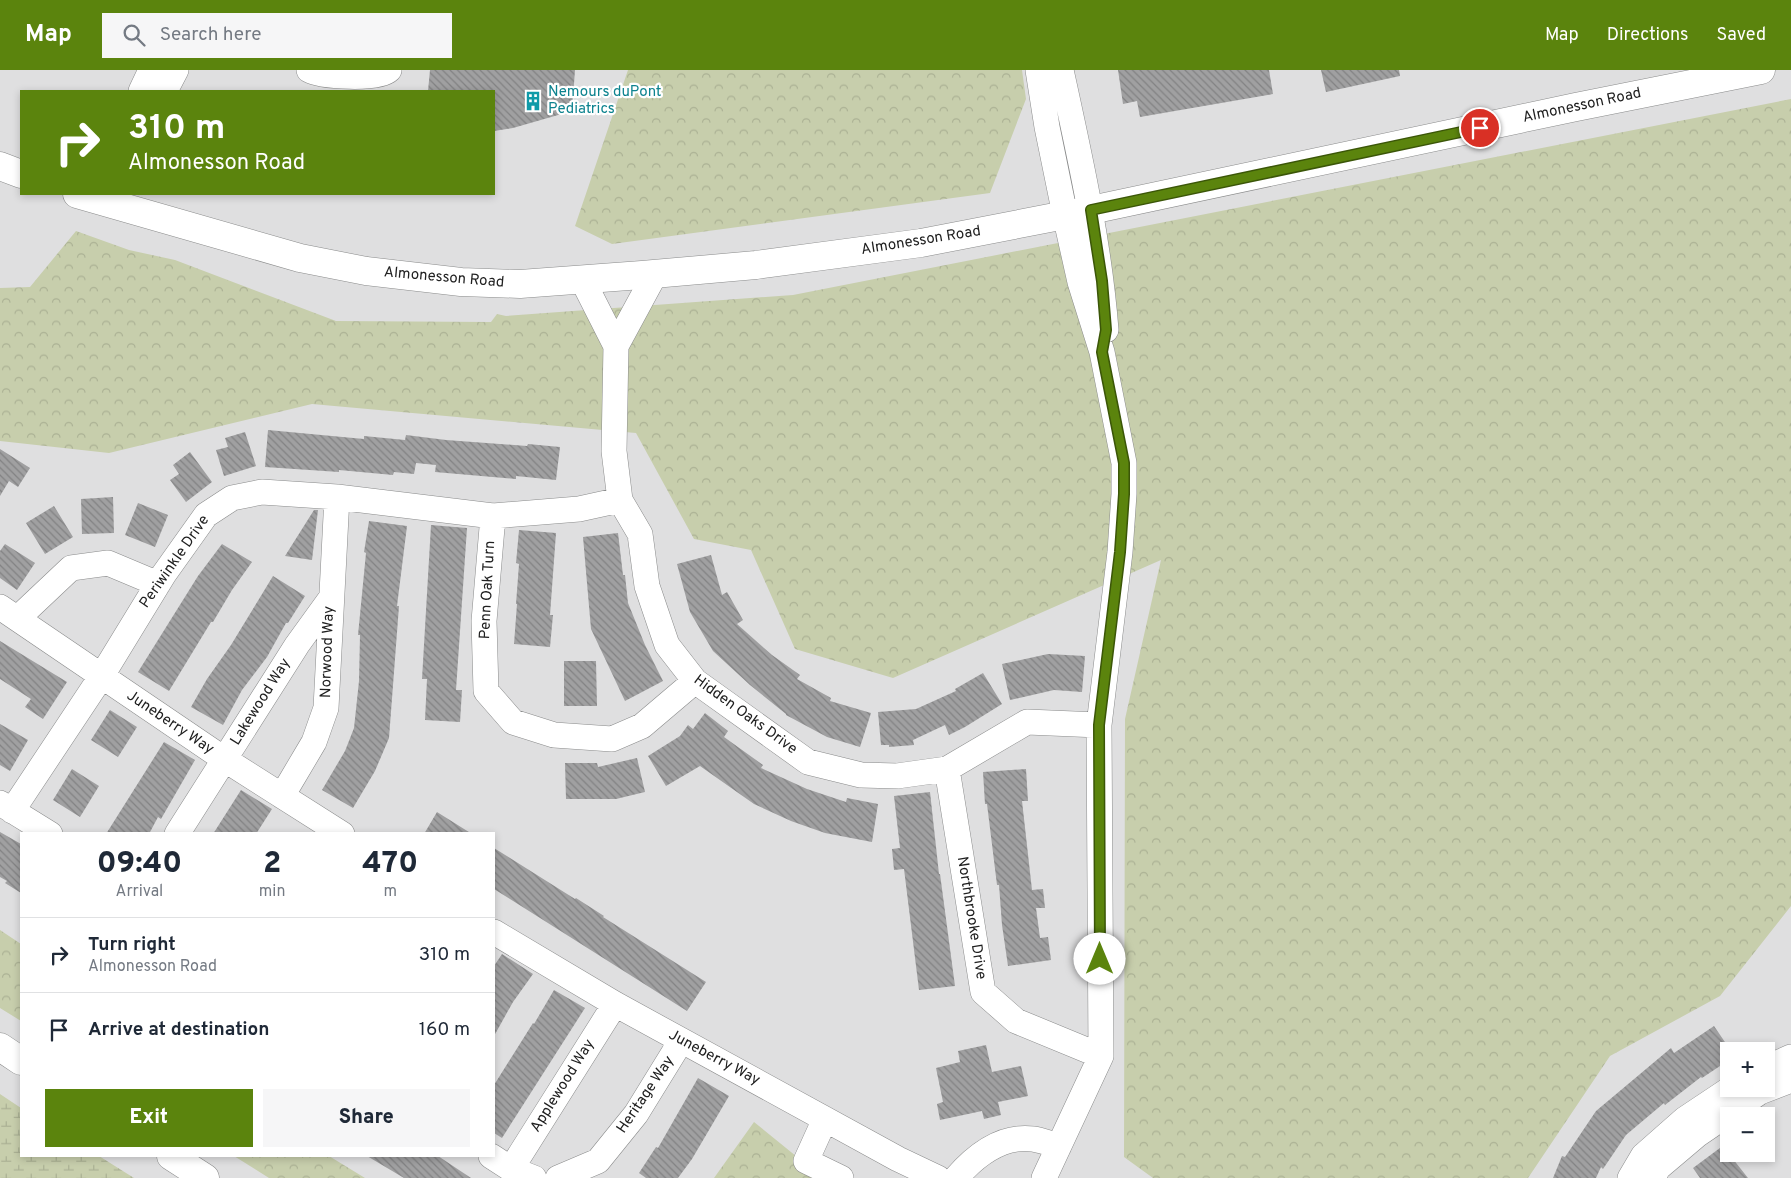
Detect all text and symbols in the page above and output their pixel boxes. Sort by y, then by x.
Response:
search box [102,13,452,58]
text: Map [25,20,72,50]
icon: search [120,21,148,49]
text: Search here [160,23,261,47]
text: Map [1545,24,1579,47]
text: Directions [1607,24,1689,47]
text: Saved [1717,24,1766,47]
place label: Nemours duPont Pediatrics [548,83,662,119]
street label: Almonesson Road [1521,84,1643,128]
building icon: Nemours duPont Pediatrics [522,90,544,112]
text: 310 m [128,107,225,151]
pin [1459,107,1501,149]
icon: right [45,110,110,175]
icon: arrive [1466,114,1494,142]
text: Almonesson Road [128,150,305,177]
street label: Almonesson Road [860,222,982,260]
street label: Almonesson Road [383,263,505,293]
street label: Periwinkle Drive [136,512,214,612]
street label: Penn Oak Turn [476,540,500,640]
street label: Norwood Way [317,605,339,698]
street label: Lakewood Way [227,655,295,749]
street label: Hidden Oaks Drive [689,671,801,759]
street label: Juneberry Way [123,687,217,759]
text: 09:40 [97,846,182,883]
text: 2 [263,846,281,883]
text: 470 [362,846,418,883]
street label: Northbrooke Drive [952,855,990,981]
text: Arrival [116,882,163,902]
text: min [259,882,285,902]
text: m [383,882,397,902]
position arrow [1073,932,1125,984]
text: Turn right [88,933,176,957]
icon: right [45,941,73,969]
text: 310 m [419,943,470,967]
text: Almonesson Road [88,957,217,977]
icon: arrive [45,1016,73,1044]
text: Arrive at destination [88,1018,269,1042]
text: 160 m [419,1018,470,1042]
street label: Juneberry Way [665,1026,763,1090]
street label: Applewood Way [527,1036,599,1136]
map controls [1720,1042,1775,1162]
button: + [1720,1042,1775,1097]
street label: Heritage Way [613,1052,679,1137]
button: Exit [45,1089,253,1147]
button: Share [263,1089,470,1147]
button: − [1720,1107,1775,1162]

